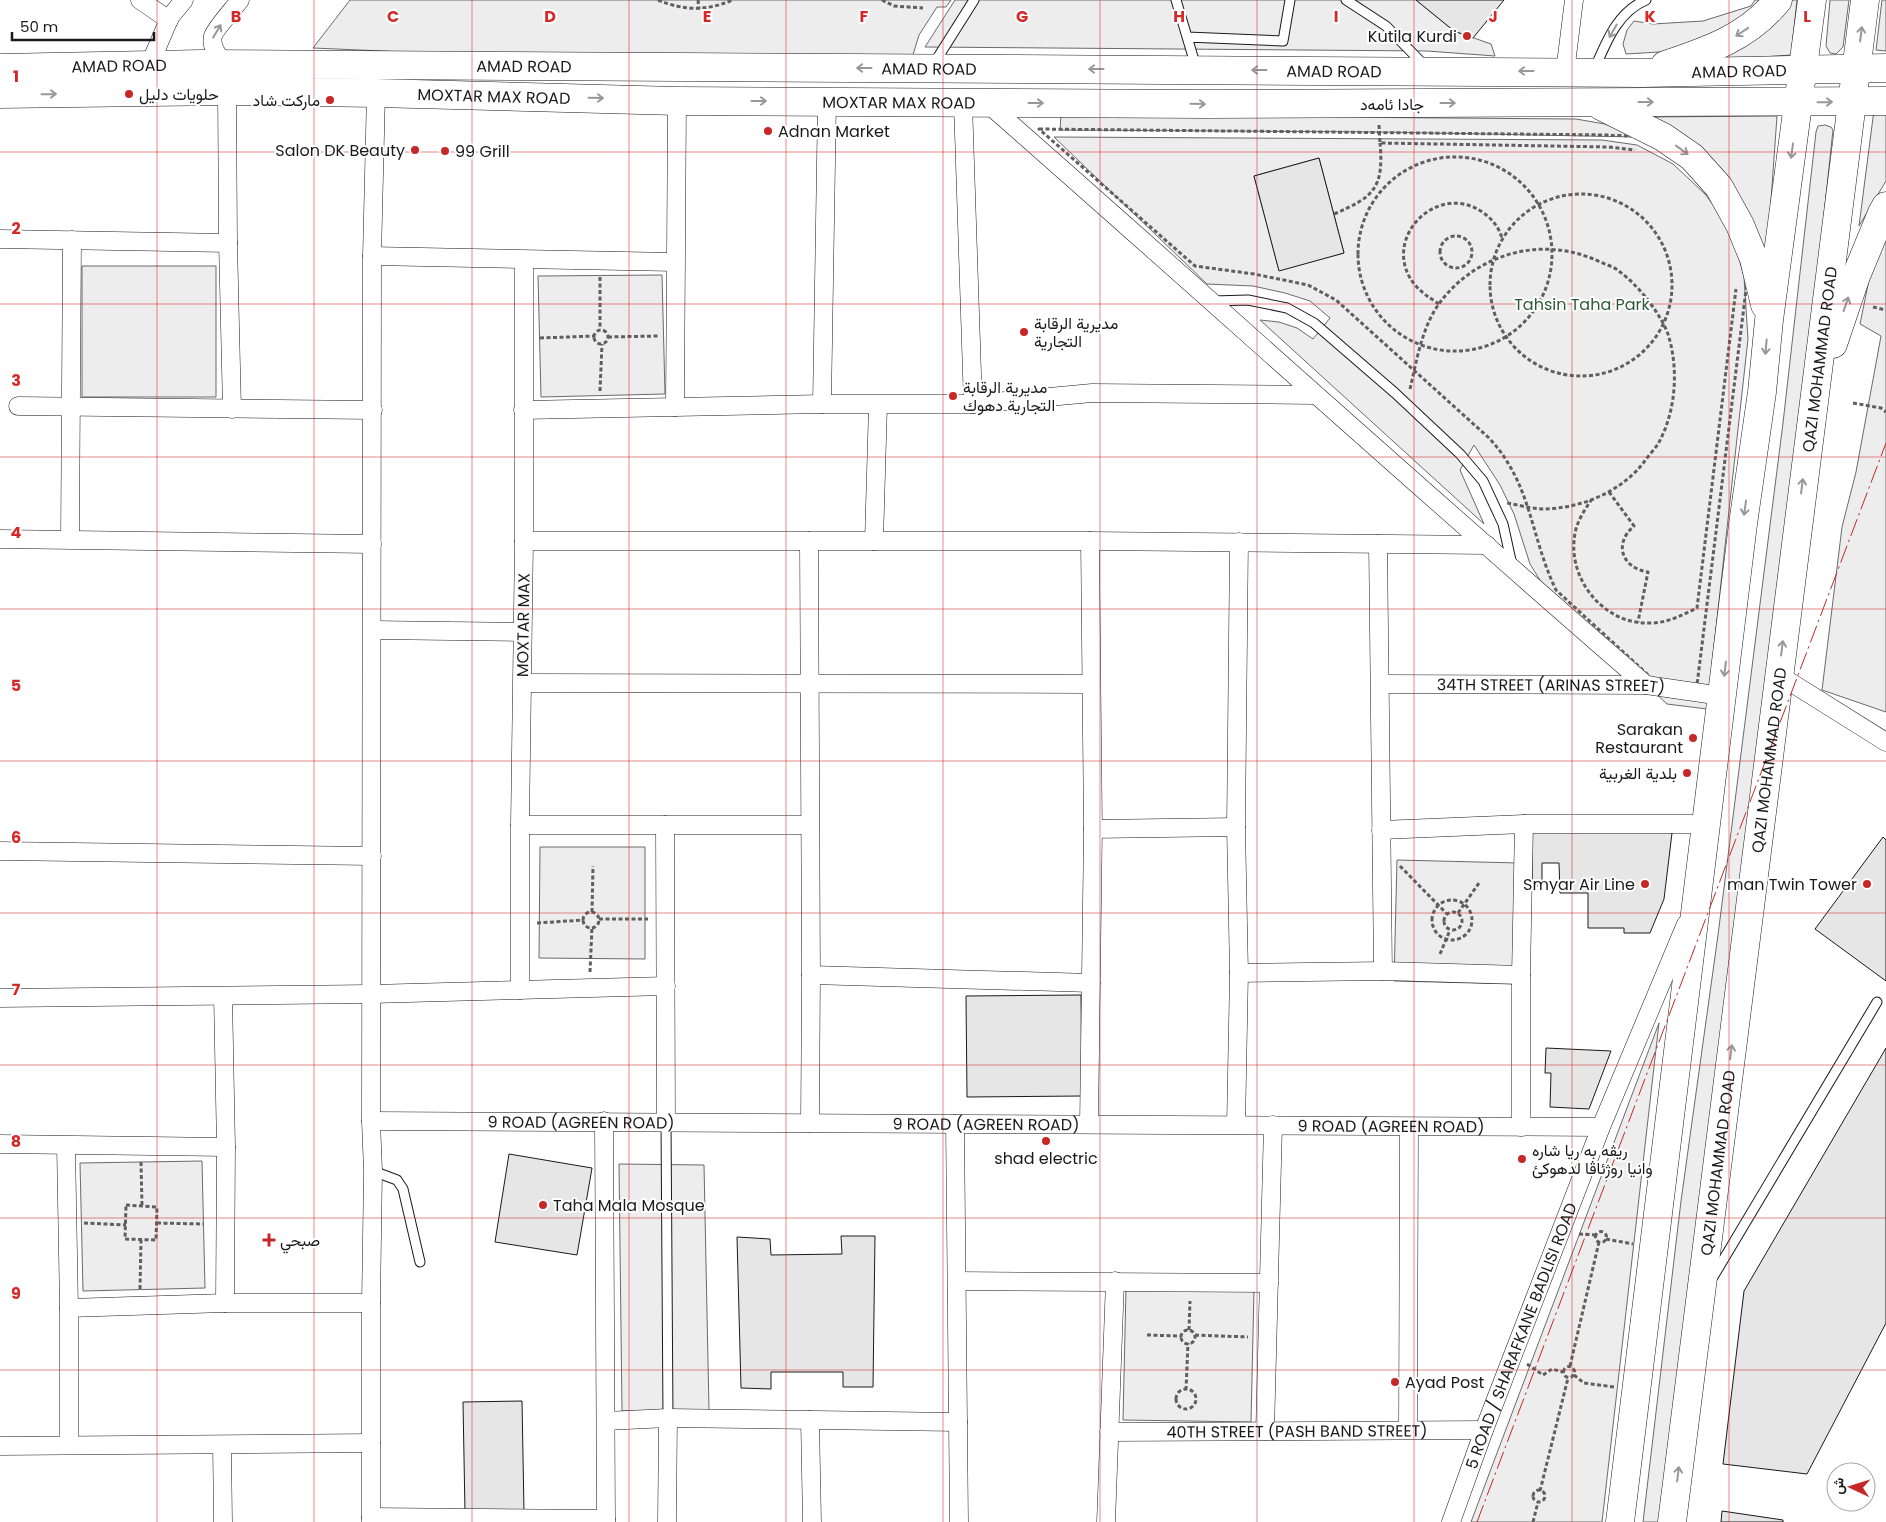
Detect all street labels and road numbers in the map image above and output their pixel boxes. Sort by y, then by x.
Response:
street label: AMAD ROAD [71,53,167,78]
street label: AMAD ROAD [476,54,572,78]
street label: AMAD ROAD [881,57,977,80]
street label: AMAD ROAD [1286,59,1382,83]
street label: AMAD ROAD [1691,59,1787,83]
street label: MOXTAR MAX ROAD [417,83,571,110]
street label: MOXTAR MAX ROAD [822,90,975,114]
street label: جادا ئامەد [1360,93,1424,116]
street label: QAZI MOHAMMAD ROAD [1796,265,1843,453]
street label: MOXTAR MAX [511,573,535,677]
street label: QAZI MOHAMMAD ROAD [1745,666,1792,854]
street label: 34TH STREET (ARINAS STREET) [1437,673,1667,699]
street label: QAZI MOHAMMAD ROAD [1694,1069,1741,1257]
street label: 9 ROAD (AGREEN ROAD) [487,1110,675,1134]
street label: 9 ROAD (AGREEN ROAD) [892,1112,1080,1136]
street label: 9 ROAD (AGREEN ROAD) [1297,1114,1485,1138]
street label: 5 ROAD / SHARAFKANE BADLISI ROAD [1459,1199,1582,1472]
street label: 40TH STREET (PASH BAND STREET) [1166,1419,1428,1443]

